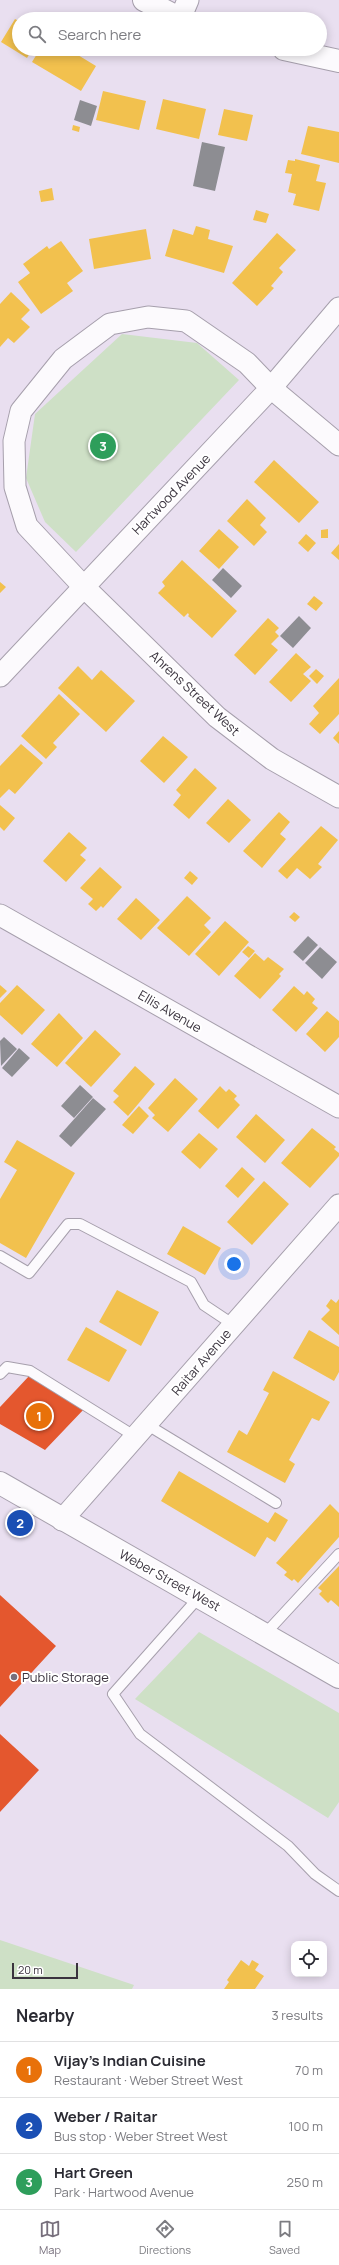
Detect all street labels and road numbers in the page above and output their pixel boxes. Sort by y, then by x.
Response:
street label: Hartwood Avenue [128,449,215,538]
street label: Ahrens Street West [146,647,244,739]
street label: Ellis Avenue [135,986,205,1037]
street label: Raitar Avenue [167,1325,235,1399]
street label: Weber Street West [116,1545,224,1615]

